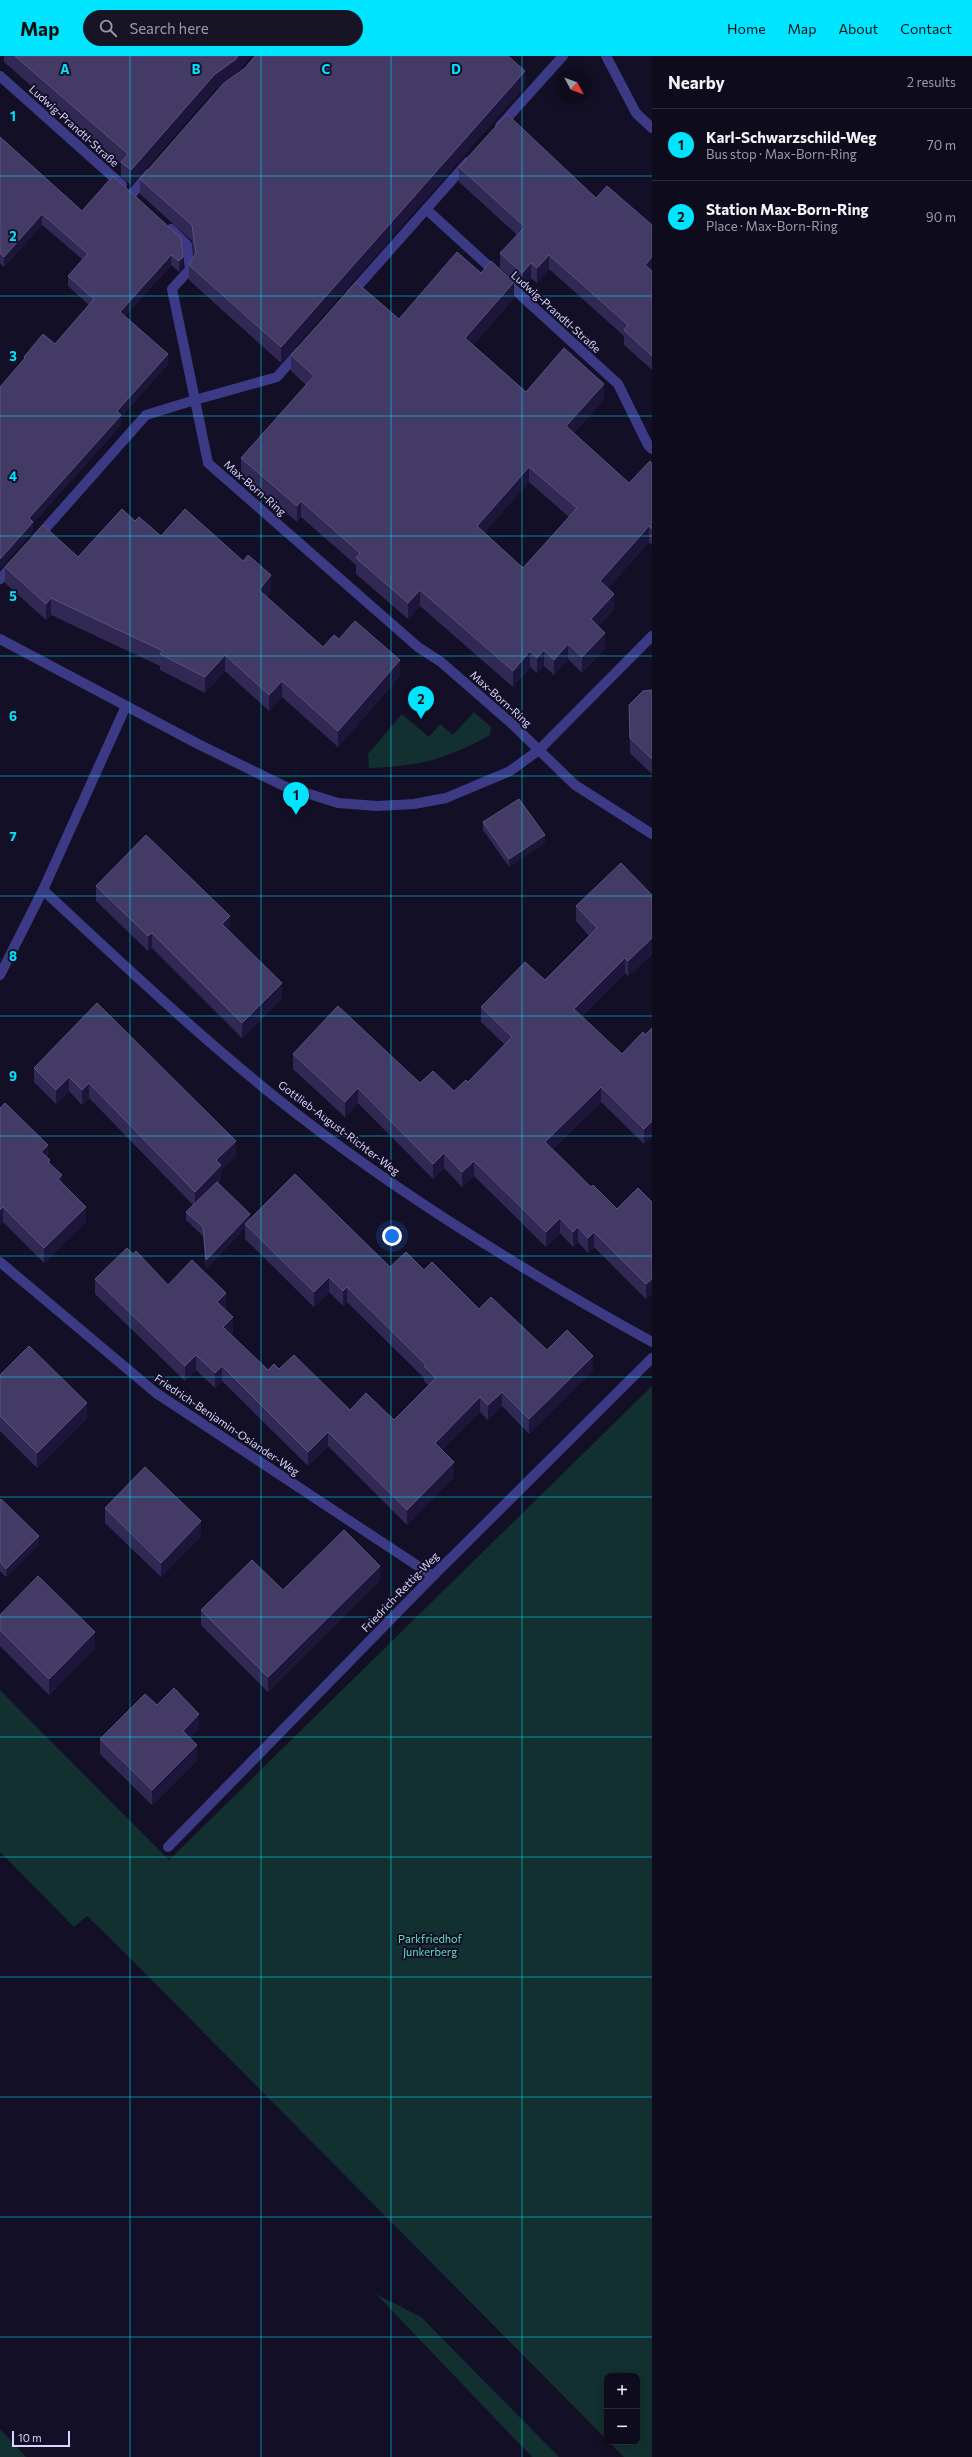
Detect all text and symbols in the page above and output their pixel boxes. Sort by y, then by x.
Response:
search box [83,10,363,46]
text: Map [20,17,59,40]
icon: search [97,17,119,39]
text: Search here [129,19,209,37]
text: Home [727,20,766,37]
text: Map [788,20,816,37]
text: About [838,20,878,37]
text: Contact [900,20,952,37]
text: A [60,61,70,77]
text: B [192,61,201,77]
text: C [322,61,331,77]
text: D [451,61,461,77]
north arrow [556,68,592,104]
text: Nearby [668,72,725,93]
text: 2 results [907,74,956,90]
street label: Ludwig-Prandtl-Straße [27,82,122,169]
text: 1 [10,108,16,124]
text: Karl-Schwarzschild-Weg [706,128,876,146]
text: 1 [678,137,684,153]
text: 70 m [927,137,956,153]
text: Bus stop · Max-Born-Ring [706,146,857,162]
text: Station Max-Born-Ring [706,200,869,218]
text: 2 [677,209,685,225]
text: 90 m [926,209,956,225]
text: Place · Max-Born-Ring [706,218,838,234]
text: 2 [9,228,17,244]
street label: Ludwig-Prandtl-Straße [509,268,604,355]
text: 3 [9,348,17,364]
street label: Max-Born-Ring [222,457,289,518]
text: 4 [9,468,17,484]
text: 5 [9,588,17,604]
street label: Max-Born-Ring [468,668,535,730]
pin: 2 [408,686,434,719]
text: 6 [9,708,17,724]
pin: 1 [283,782,309,815]
text: 7 [9,828,17,844]
text: 8 [9,948,17,964]
text: 9 [9,1068,17,1084]
street label: Gottlieb-August-Richter-Weg [276,1078,403,1178]
your location [382,1226,402,1246]
street label: Friedrich-Benjamin-Osiander-Weg [152,1371,302,1478]
street label: Friedrich-Rettig-Weg [358,1549,441,1634]
park label: Parkfriedhof Junkerberg [398,1932,463,1959]
map controls [604,2373,640,2445]
button: + [604,2373,640,2409]
button: − [604,2409,640,2445]
scale bar [12,2429,70,2448]
text: 10 m [18,2431,42,2444]

